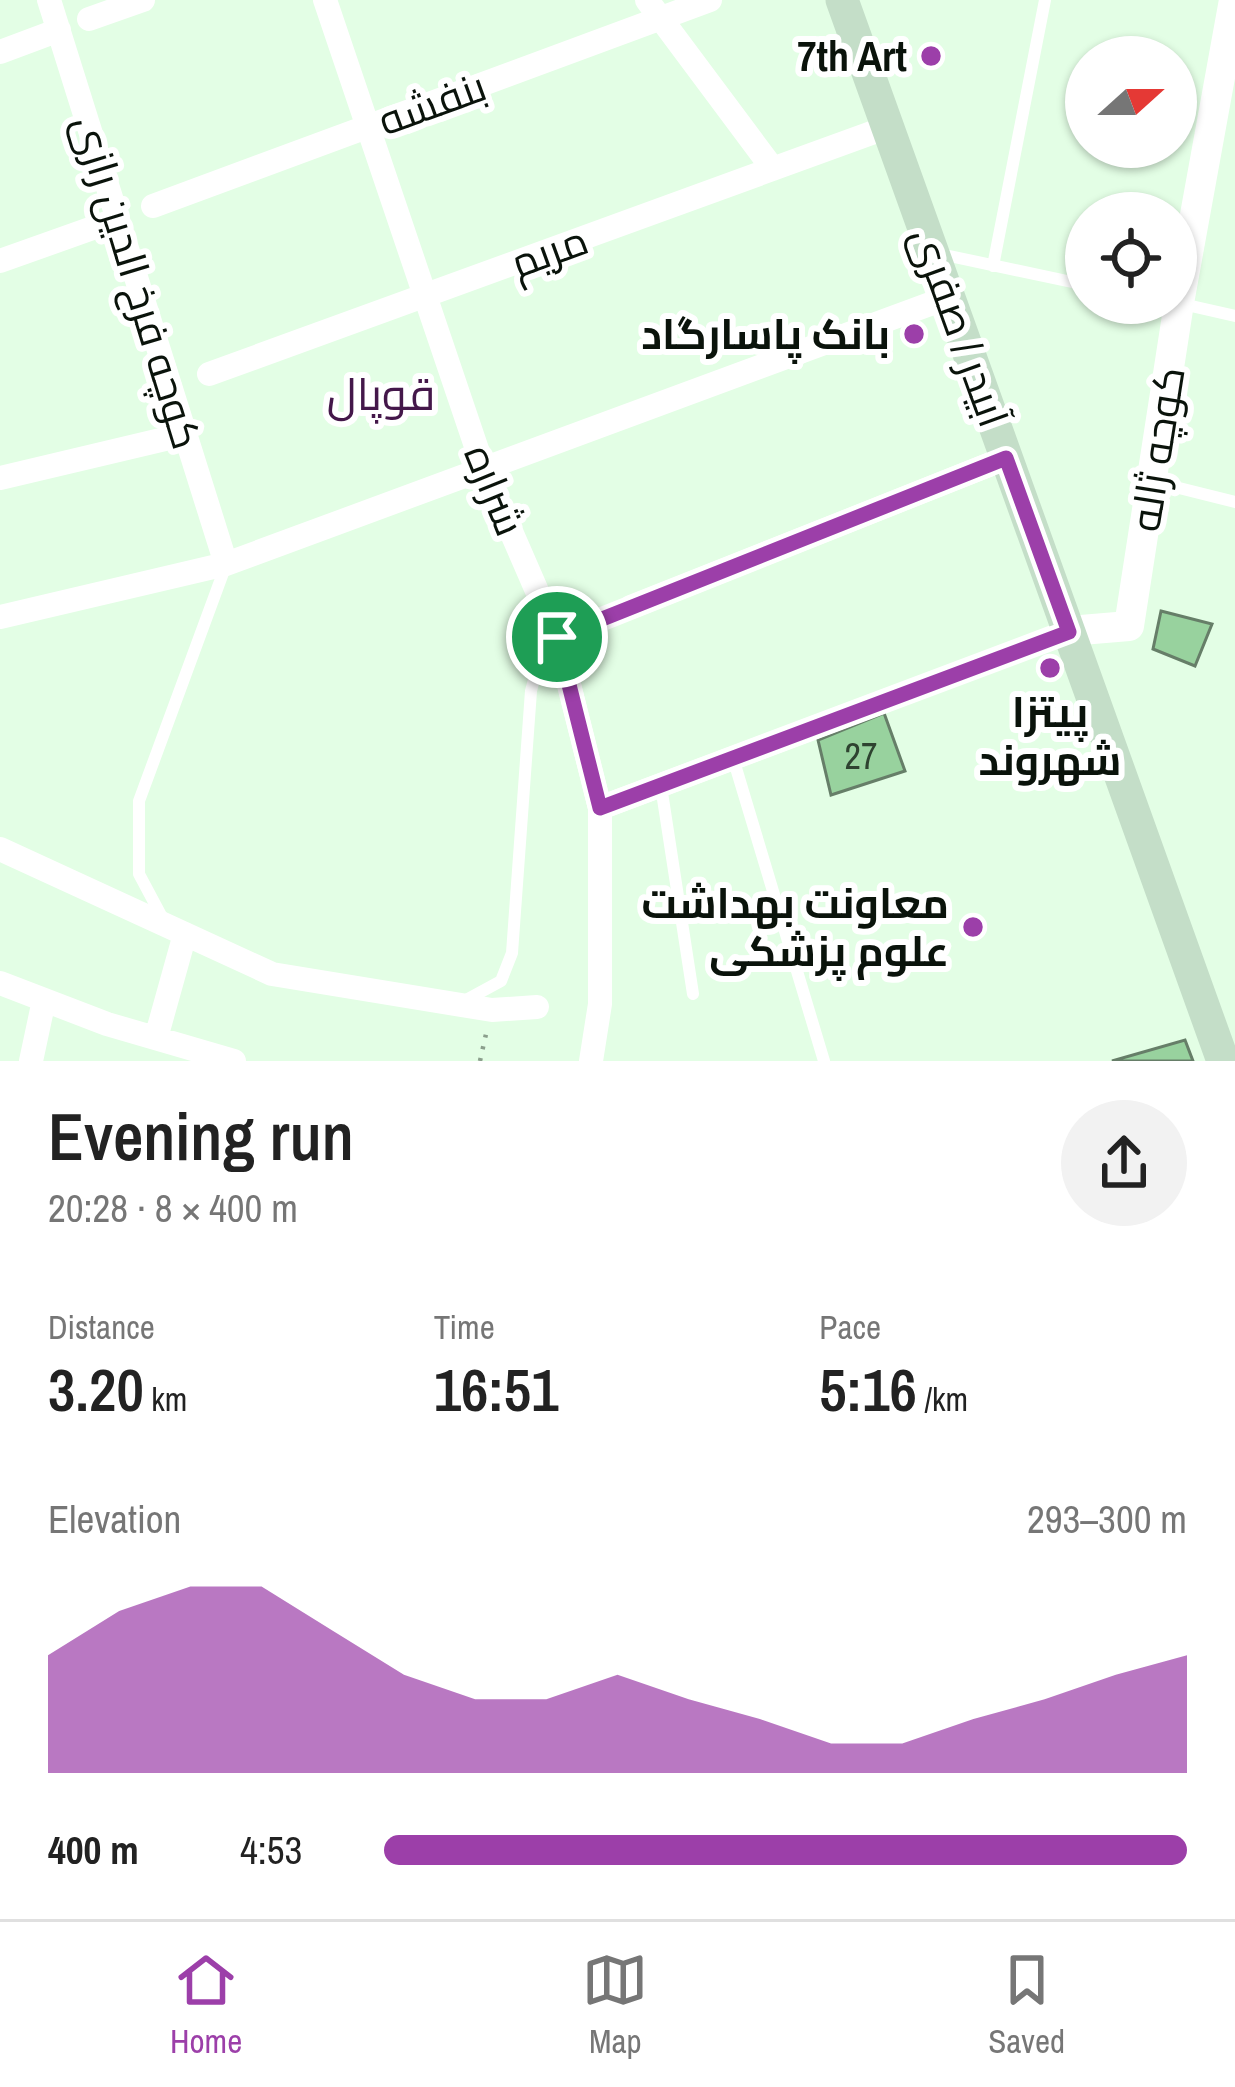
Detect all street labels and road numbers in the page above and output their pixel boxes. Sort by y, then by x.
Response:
street label: بنفشه [370,58,494,148]
street label: کوچه فرخ الدین رازی [61,108,215,456]
street label: مریم [503,211,596,292]
street label: آبیدر / صفری [898,219,1022,435]
street label: کوچه ژاله [1116,363,1198,535]
street label: شراره [452,436,538,544]

